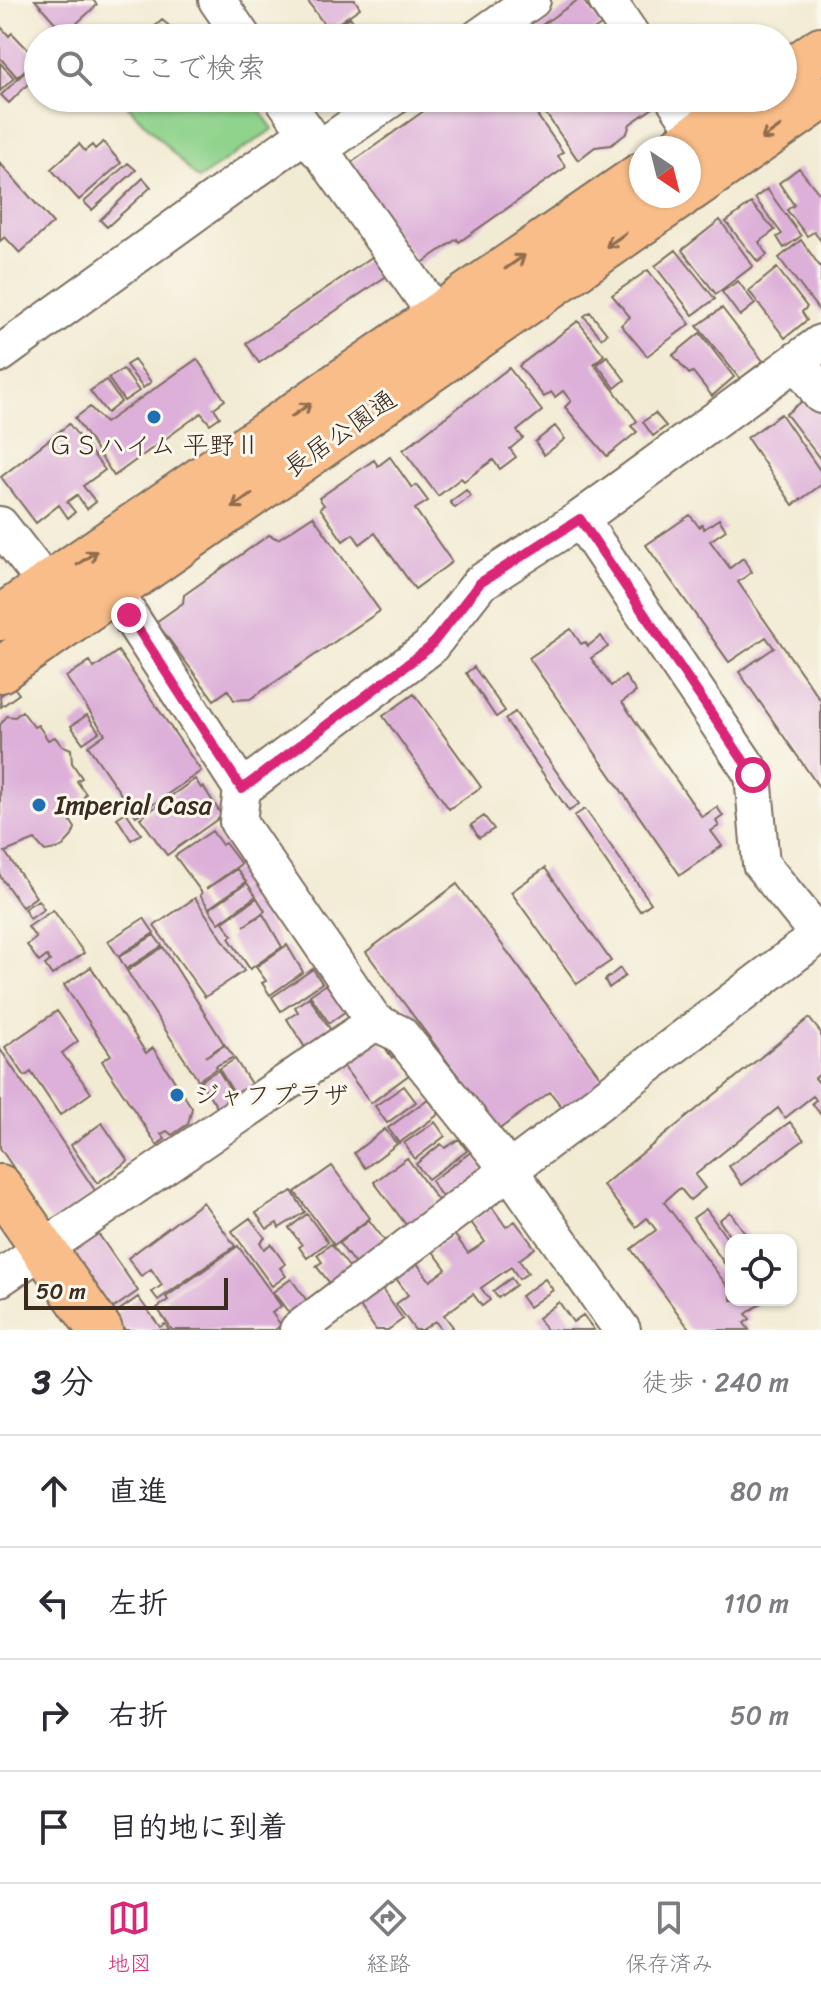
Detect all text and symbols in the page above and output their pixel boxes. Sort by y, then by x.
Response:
search box [24,24,797,112]
text: ここで検索 [116,41,266,95]
icon: search [52,46,96,90]
one-way arrow [760,125,782,141]
north arrow [629,136,701,208]
one-way arrow [605,232,627,248]
one-way arrow [504,254,526,270]
street label: 長居公園通 [274,377,406,489]
one-way arrow [290,402,312,418]
marker: ＧＳハイム 平野Ⅱ [145,408,163,426]
place label: ＧＳハイム 平野Ⅱ [47,422,261,468]
one-way arrow [231,493,253,509]
one-way arrow [76,550,98,566]
route end [111,597,147,633]
route start [735,757,771,793]
place label: Imperial Casa [54,782,213,828]
marker: Imperial Casa [30,796,48,814]
place label: ジャフプラザ [193,1072,349,1118]
marker: ジャフプラザ [168,1086,186,1104]
map controls [725,1234,797,1306]
button: locate [725,1234,797,1306]
text: 50 m [36,1272,86,1311]
scale bar [24,1274,228,1310]
text: 3 分 [32,1352,94,1412]
text: 徒歩 · 240 m [642,1359,789,1405]
text: 直進 [108,1464,168,1518]
text: 80 m [730,1468,789,1514]
icon: ahead [32,1469,76,1513]
text: 左折 [108,1576,168,1630]
text: 110 m [724,1580,789,1626]
icon: left [32,1581,76,1625]
text: 右折 [108,1688,168,1742]
text: 50 m [730,1692,789,1738]
icon: right [32,1693,76,1737]
text: 目的地に到着 [108,1800,288,1854]
icon: arrive [32,1805,76,1849]
tab: 地図 [107,1896,152,1983]
tab: 経路 [366,1896,411,1983]
tab: 保存済み [625,1896,714,1983]

